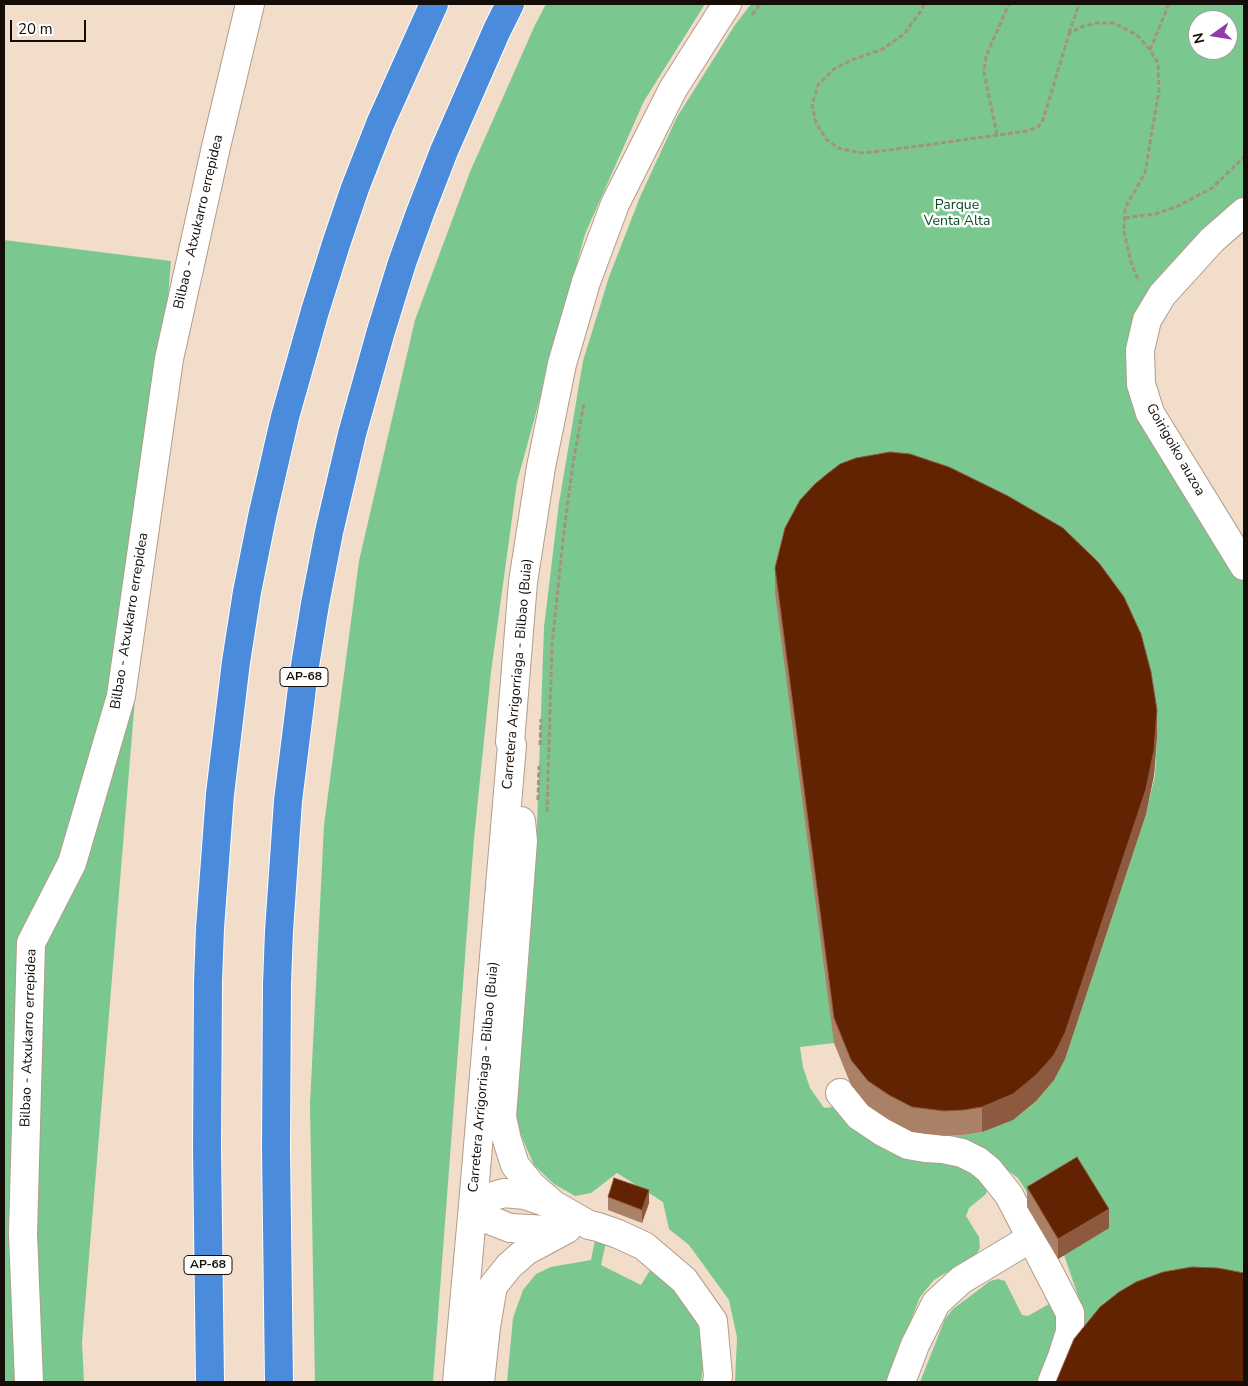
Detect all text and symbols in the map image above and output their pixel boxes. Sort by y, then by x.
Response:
scale bar [12,10,89,42]
north arrow [1188,10,1238,60]
text: 20 m [18,19,53,39]
text: N [1188,31,1209,46]
street label: Bilbao - Atxukarro errepidea [171,133,227,311]
park label: Parque Venta Alta [924,198,990,230]
street label: Goirigoiko auzoa [1142,401,1208,499]
street label: Bilbao - Atxukarro errepidea [108,532,152,710]
street label: Carretera Arrigorriaga - Bilbao (Buia) [500,558,536,790]
road number: AP-68 [280,668,328,686]
street label: Bilbao - Atxukarro errepidea [17,948,41,1128]
street label: Carretera Arrigorriaga - Bilbao (Buia) [466,961,502,1193]
road number: AP-68 [184,1256,232,1274]

